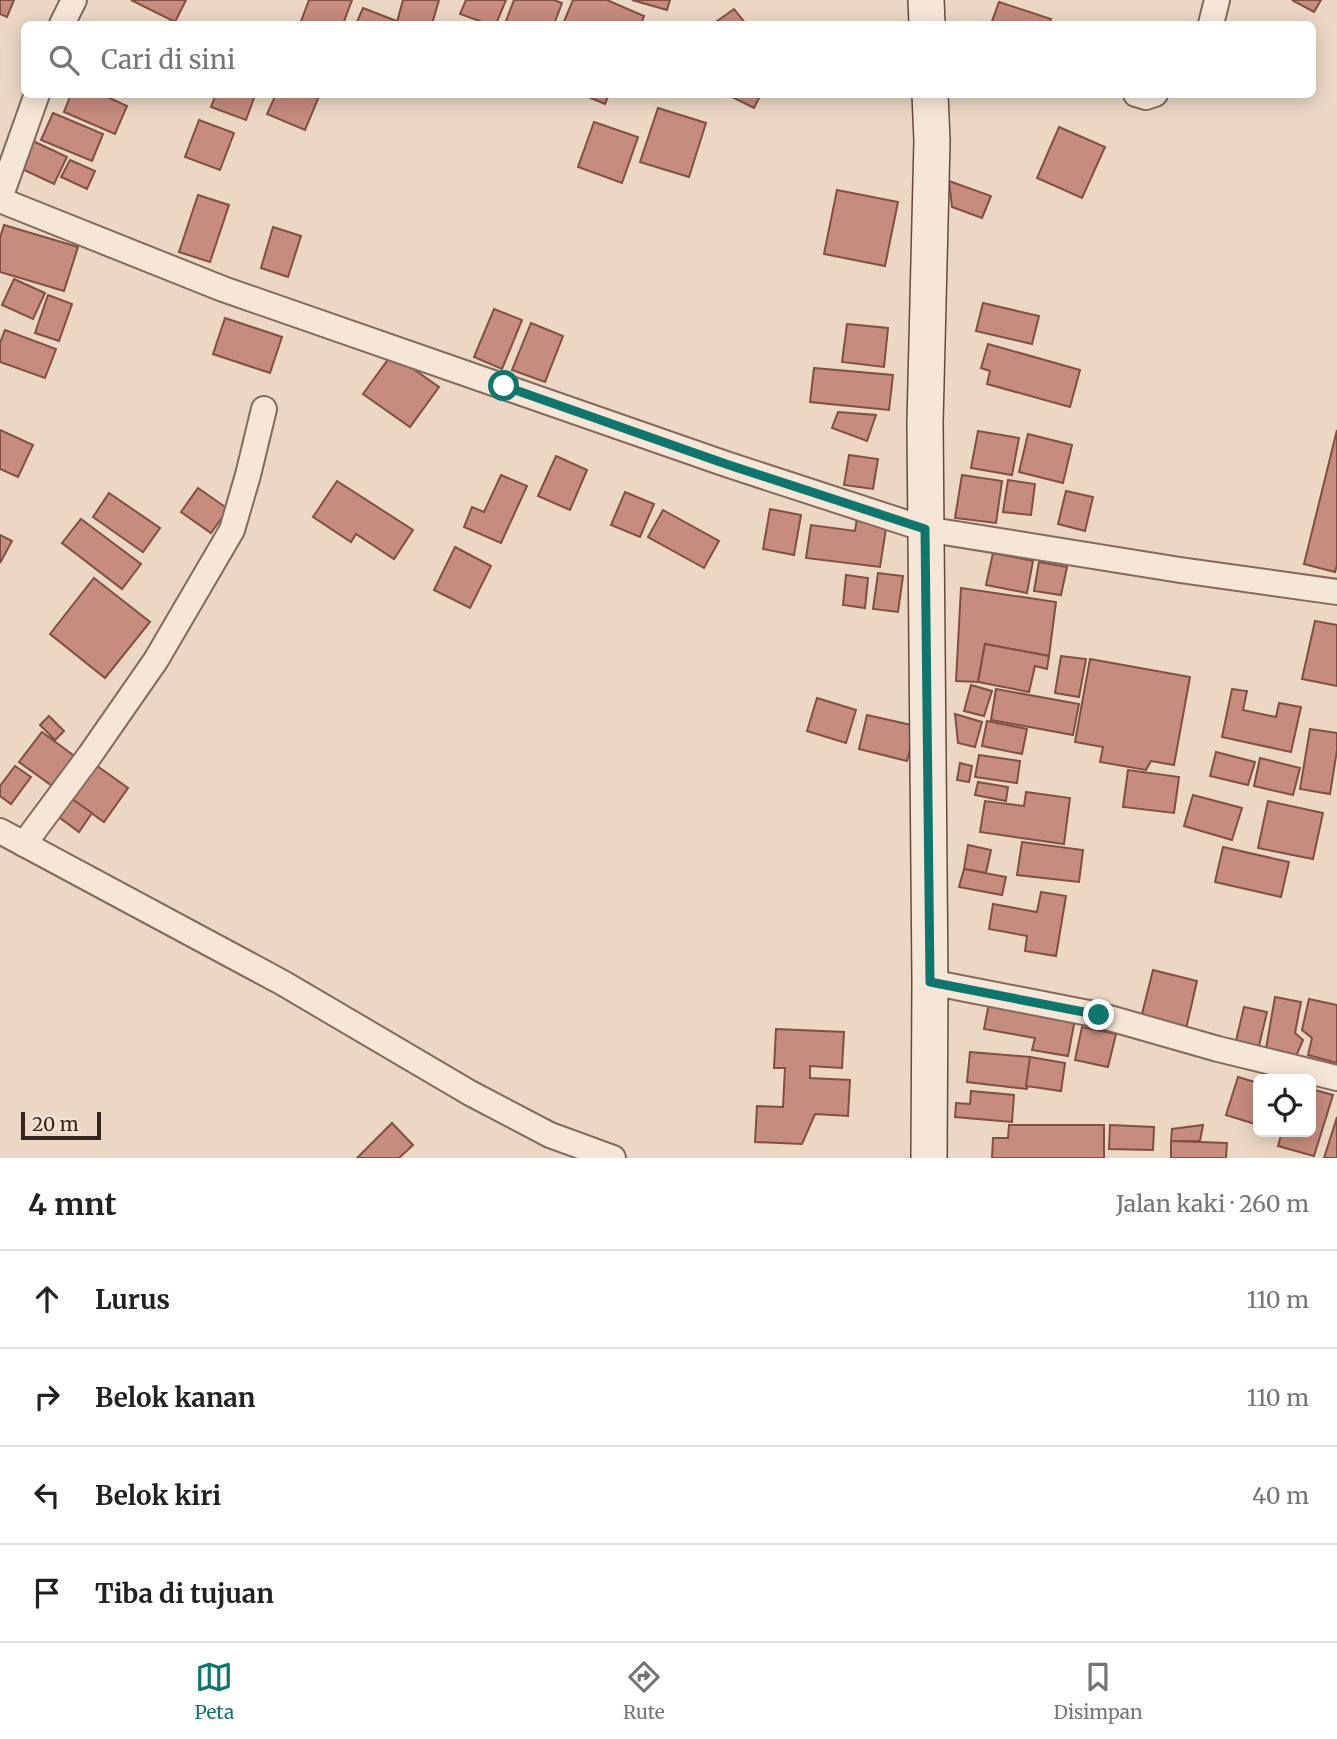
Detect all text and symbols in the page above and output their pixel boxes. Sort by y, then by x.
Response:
search box [21,21,1316,98]
icon: search [45,41,83,79]
text: Cari di sini [101,43,235,76]
route start [488,370,519,401]
route end [1083,999,1114,1030]
map controls [1253,1074,1316,1137]
button: locate [1253,1074,1316,1137]
scale bar [21,1109,102,1141]
text: 20 m [32,1112,79,1136]
text: 4 mnt [28,1185,117,1223]
text: Jalan kaki · 260 m [1116,1189,1309,1218]
icon: ahead [28,1280,66,1318]
text: Lurus [95,1283,170,1316]
text: 110 m [1247,1285,1309,1314]
icon: right [28,1378,66,1416]
text: Belok kanan [95,1381,255,1414]
text: 110 m [1247,1383,1309,1412]
icon: left [28,1476,66,1514]
text: Belok kiri [95,1479,221,1512]
text: 40 m [1252,1481,1309,1510]
icon: arrive [28,1574,66,1612]
text: Tiba di tujuan [95,1577,274,1610]
tab: Peta [194,1658,234,1724]
tab: Rute [623,1658,665,1724]
tab: Disimpan [1054,1658,1143,1724]

